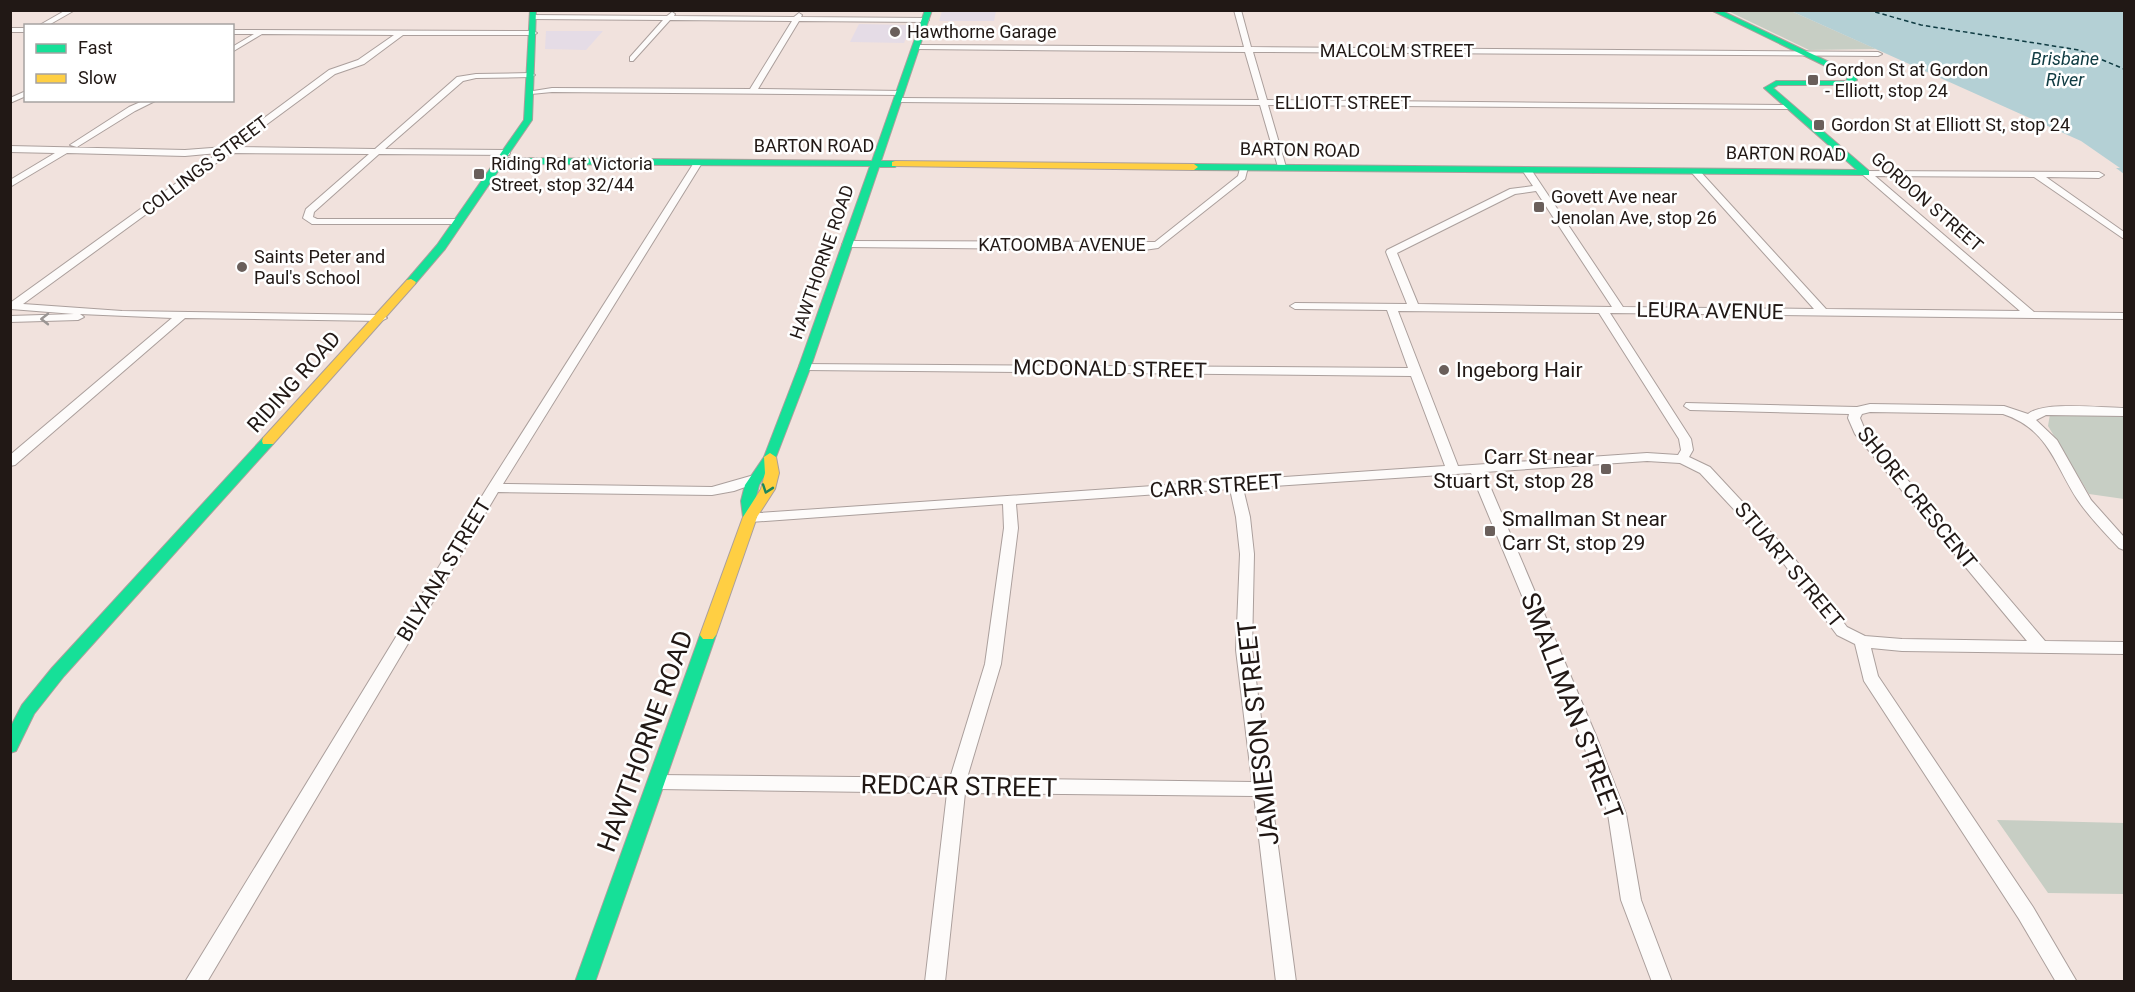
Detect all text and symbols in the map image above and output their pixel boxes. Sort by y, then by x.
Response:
place label: Hawthorne Garage [907,21,1057,42]
legend [24,24,234,102]
marker: Hawthorne Garage [888,25,902,39]
text: Fast [78,37,113,58]
street label: MALCOLM STREET [1320,40,1475,61]
water label: Brisbane River [2031,48,2099,90]
place label: Gordon St at Gordon - Elliott, stop 24 [1825,59,1988,101]
text: Slow [78,67,117,88]
marker: Gordon St at Gordon - Elliott, stop 24 [1806,73,1820,87]
street label: ELLIOTT STREET [1275,92,1411,113]
street label: COLLINGS STREET [137,111,272,220]
place label: Gordon St at Elliott St, stop 24 [1831,114,2070,135]
marker: Gordon St at Elliott St, stop 24 [1812,118,1826,132]
street label: BARTON ROAD [754,135,874,156]
street label: BARTON ROAD [1240,138,1360,161]
street label: BARTON ROAD [1726,142,1846,165]
street label: GORDON STREET [1867,147,1988,256]
place label: Riding Rd at Victoria Street, stop 32/44 [491,153,653,195]
marker: Riding Rd at Victoria Street, stop 32/44 [472,167,486,181]
street label: HAWTHORNE ROAD [785,182,858,342]
place label: Govett Ave near Jenolan Ave, stop 26 [1551,186,1717,228]
marker: Govett Ave near Jenolan Ave, stop 26 [1532,200,1546,214]
street label: KATOOMBA AVENUE [978,234,1146,255]
place label: Saints Peter and Paul's School [254,246,385,288]
marker: Saints Peter and Paul's School [235,260,249,274]
street label: LEURA AVENUE [1636,298,1784,324]
one-way arrow [41,313,50,325]
street label: RIDING ROAD [242,327,346,437]
street label: MCDONALD STREET [1013,355,1208,383]
place label: Ingeborg Hair [1456,358,1583,382]
marker: Ingeborg Hair [1437,363,1451,377]
street label: SHORE CRESCENT [1852,422,1982,574]
place label: Carr St near Stuart St, stop 28 [1433,445,1594,493]
marker: Carr St near Stuart St, stop 28 [1599,462,1613,476]
street label: CARR STREET [1149,469,1284,503]
one-way arrow [761,483,774,494]
street label: BILYANA STREET [392,494,496,645]
street label: STUART STREET [1730,497,1849,633]
place label: Smallman St near Carr St, stop 29 [1502,507,1667,555]
marker: Smallman St near Carr St, stop 29 [1483,524,1497,538]
street label: SMALLMAN STREET [1515,588,1629,824]
street label: JAMIESON STREET [1231,619,1285,847]
street label: HAWTHORNE ROAD [591,626,699,856]
street label: REDCAR STREET [860,769,1058,803]

